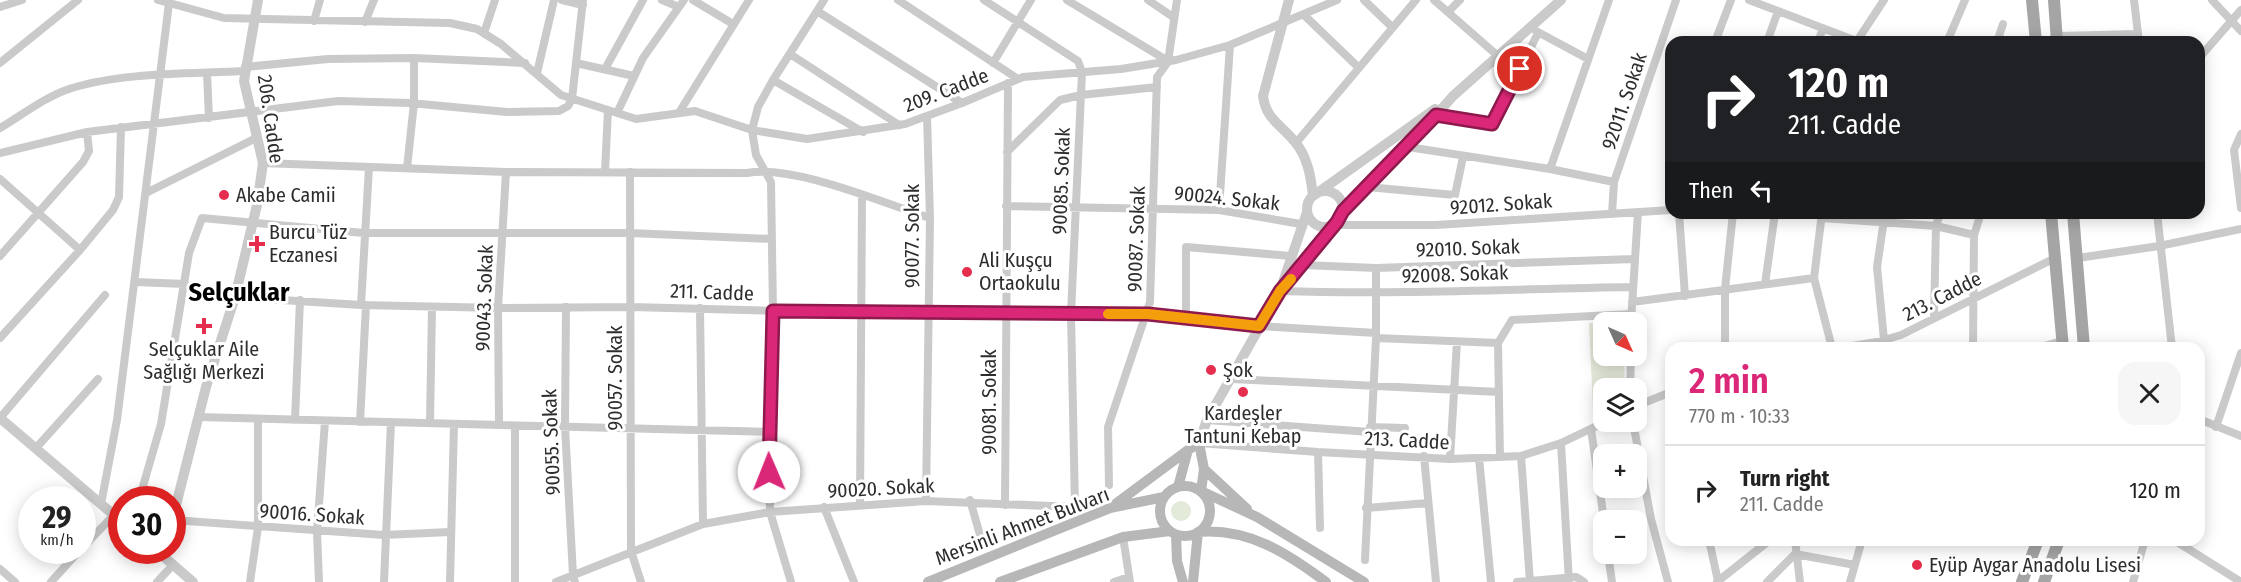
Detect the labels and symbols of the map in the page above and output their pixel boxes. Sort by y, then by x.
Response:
pin [1494,43,1545,94]
street label: 92011. Sokak [1596,49,1652,153]
street label: 209. Cadde [900,63,992,117]
street label: 206. Cadde [253,73,289,165]
street label: 90085. Sokak [1047,126,1075,235]
street label: 90024. Sokak [1173,181,1282,216]
place label: Akabe Camii [236,183,336,207]
street label: 90077. Sokak [900,183,924,288]
street label: 90087. Sokak [1122,185,1150,292]
marker: Akabe Camii [217,188,231,202]
street label: 92012. Sokak [1449,188,1554,220]
place label: Burcu Tüz Eczanesi [269,220,347,267]
street label: 92010. Sokak [1416,234,1521,262]
marker: Burcu Tüz Eczanesi [250,237,264,251]
street label: 90043. Sokak [470,244,498,352]
place label: Ali Kuşçu Ortaokulu [979,248,1061,295]
street label: 92008. Sokak [1401,260,1509,288]
marker: Ali Kuşçu Ortaokulu [960,265,974,279]
street label: 213. Cadde [1899,266,1985,326]
district label: Selçuklar [189,277,290,308]
street label: 211. Cadde [670,279,754,305]
north arrow [1593,312,1647,366]
marker: Selçuklar Aile Sağlığı Merkezi [195,317,213,335]
street label: 90057. Sokak [603,325,627,430]
place label: Selçuklar Aile Sağlığı Merkezi [143,337,265,384]
street label: 90081. Sokak [977,349,1001,455]
place label: Şok [1223,358,1253,383]
marker: Şok [1204,363,1218,377]
marker: Kardeşler Tantuni Kebap [1236,385,1250,399]
street label: 90055. Sokak [537,388,565,496]
place label: Kardeşler Tantuni Kebap [1185,401,1301,448]
street label: 213. Cadde [1364,426,1450,454]
position arrow [737,440,801,504]
street label: 90020. Sokak [827,473,936,503]
street label: Mersinli Ahmet Bulvarı [932,482,1112,570]
speed limit sign: 30 [108,486,186,564]
street label: 90016. Sokak [259,498,366,530]
place label: Eyüp Aygar Anadolu Lisesi [1929,553,2141,577]
marker: Eyüp Aygar Anadolu Lisesi [1910,558,1924,572]

